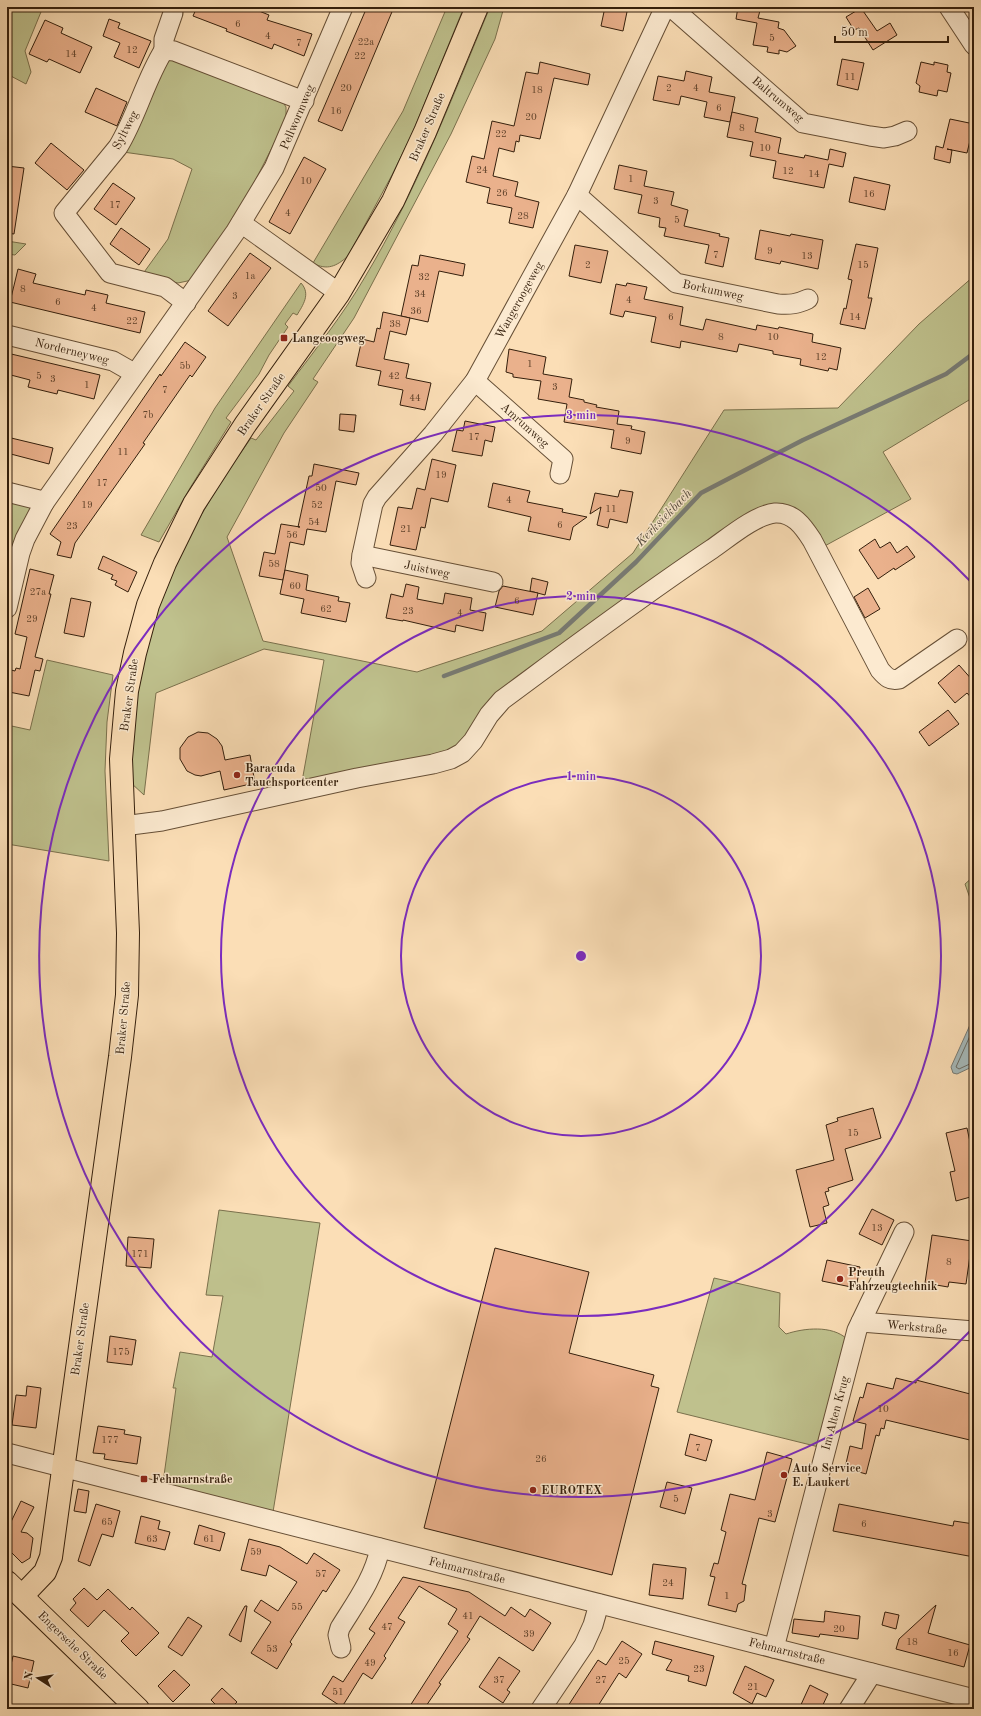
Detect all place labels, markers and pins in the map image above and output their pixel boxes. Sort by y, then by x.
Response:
marker: Langeoogweg [279,333,289,343]
place label: Langeoogweg [292,333,365,345]
place label: Baracuda Tauchsportcenter [245,763,339,789]
marker: Baracuda Tauchsportcenter [232,770,242,780]
centre of rings [574,949,588,963]
place label: Preuth Fahrzeugtechnik [848,1267,938,1293]
marker: Preuth Fahrzeugtechnik [835,1274,845,1284]
place label: Auto Service E. Laukert [792,1463,861,1489]
marker: Auto Service E. Laukert [779,1470,789,1480]
marker: Fehmarnstraße [139,1474,149,1484]
place label: Fehmarnstraße [152,1474,233,1486]
marker: EUROTEX [528,1485,538,1495]
place label: EUROTEX [541,1485,602,1497]

